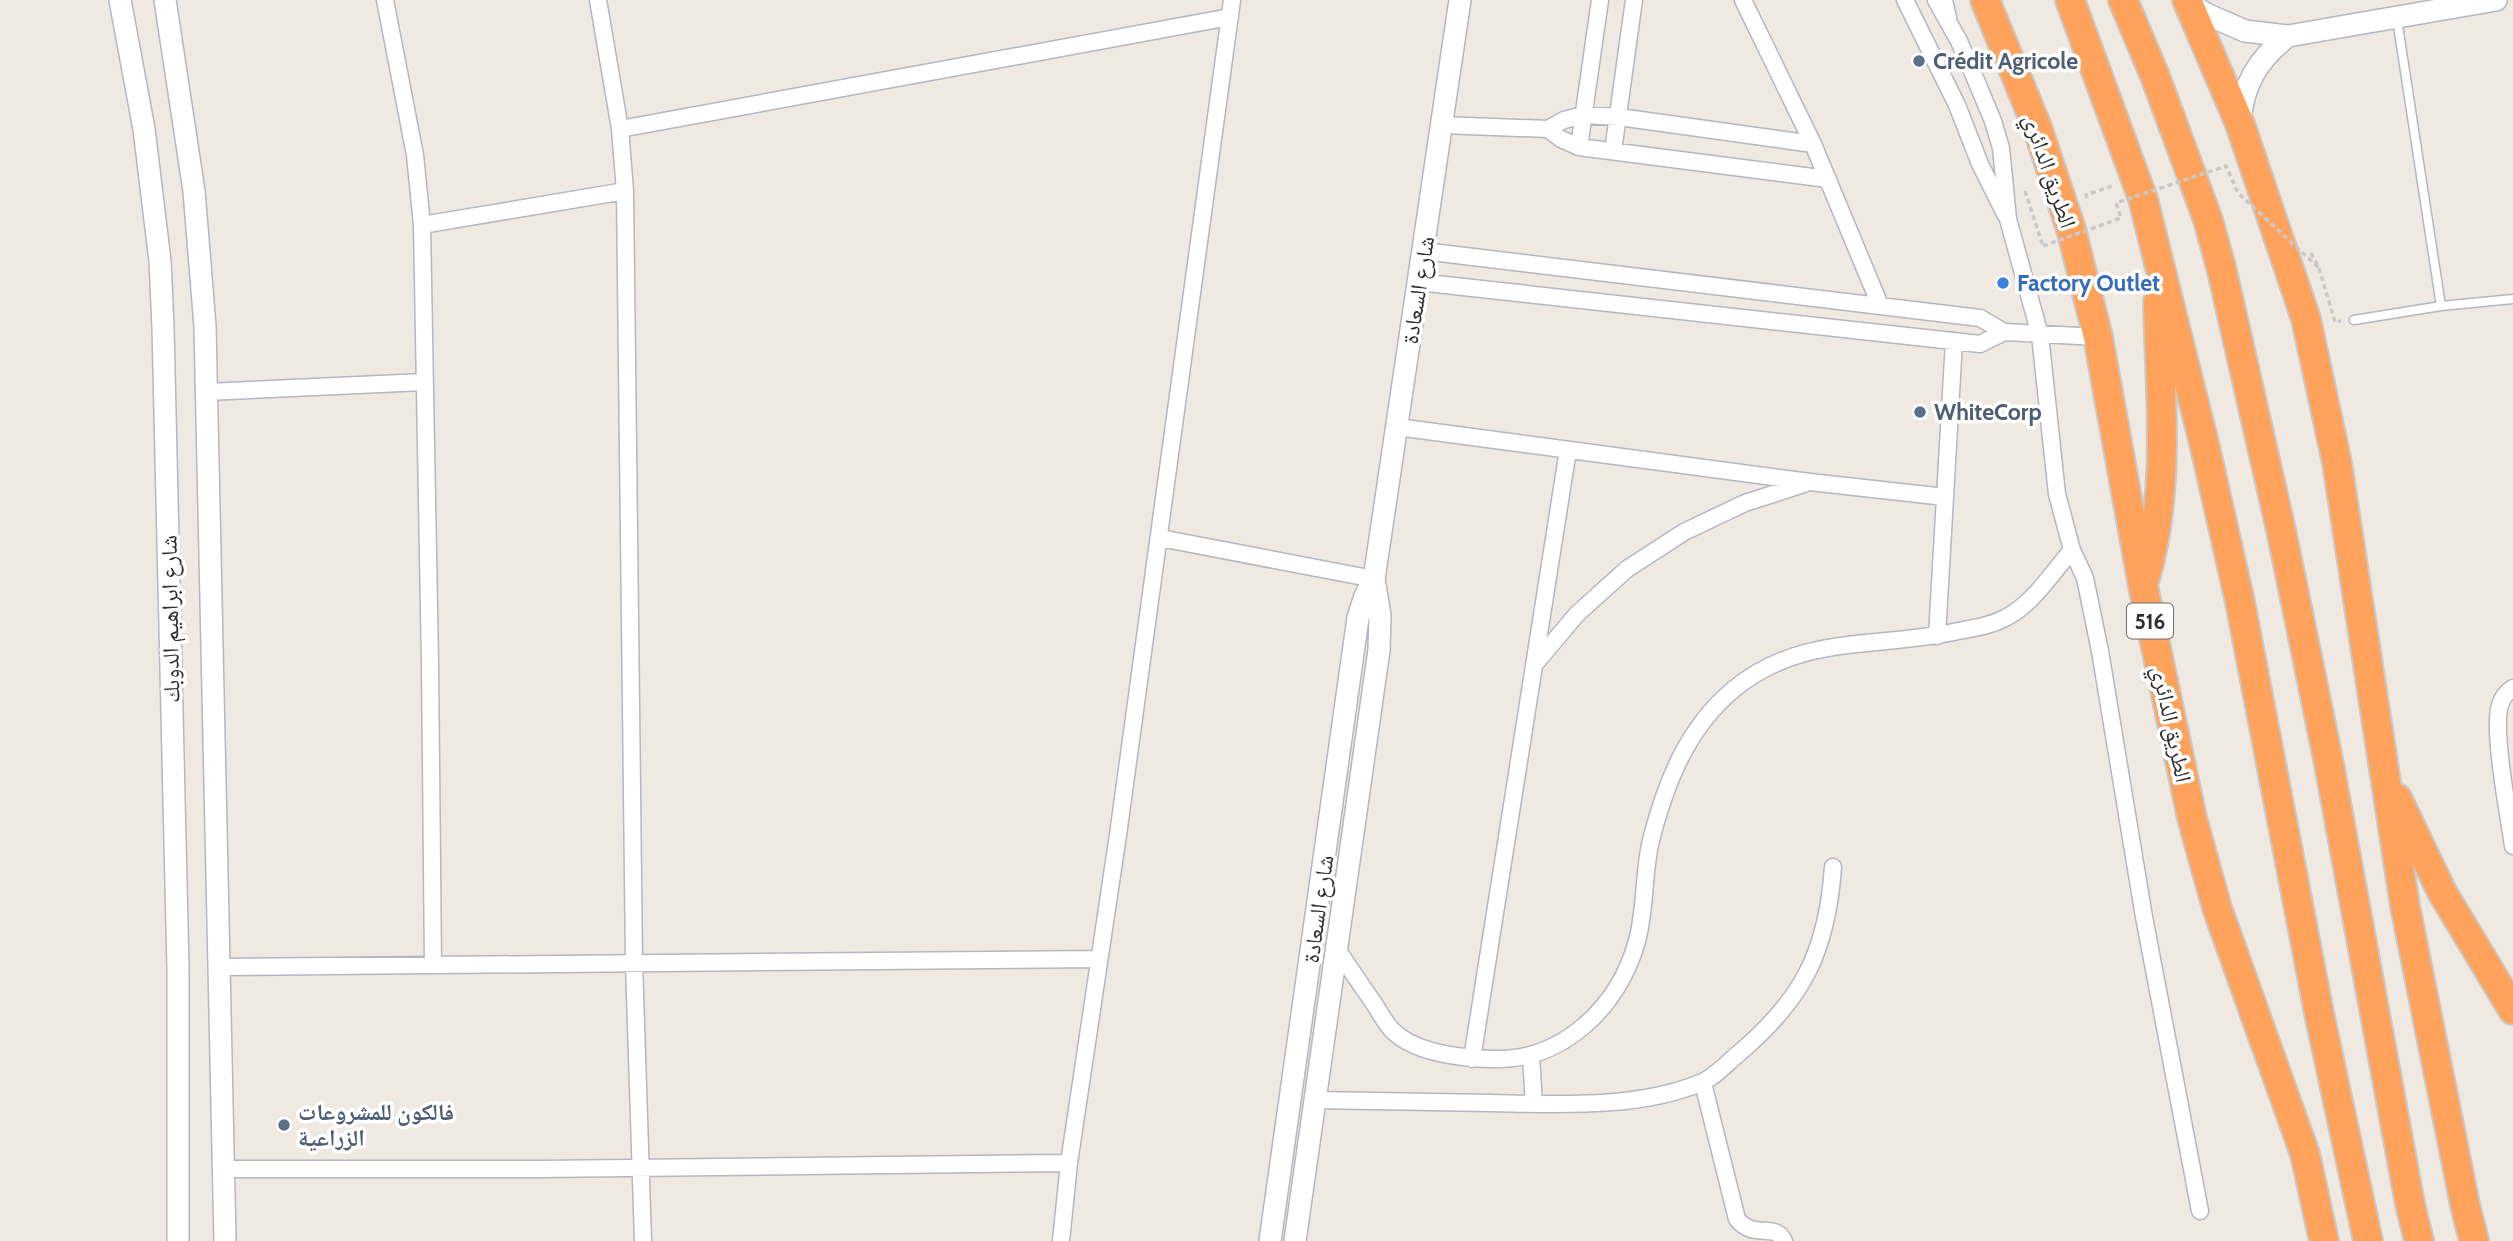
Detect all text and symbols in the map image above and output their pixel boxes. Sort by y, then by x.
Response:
place label: Crédit Agricole [1933,47,2078,75]
marker: Crédit Agricole [1911,53,1927,69]
street label: الطريق الدائري [2013,110,2083,233]
street label: شارع السعادة [1396,234,1441,346]
place label: Factory Outlet [2017,269,2160,297]
marker: Factory Outlet [1995,275,2011,291]
place label: WhiteCorp [1934,398,2042,426]
marker: WhiteCorp [1912,404,1928,420]
street label: شارع ابراهيم الدوبك [155,535,187,703]
road number: 516 [2127,604,2173,638]
street label: الطريق الدائري [2141,663,2198,786]
street label: شارع السعادة [1297,853,1340,965]
place label: فالكون للمشروعات الزراعية [298,1098,454,1152]
marker: فالكون للمشروعات الزراعية [276,1117,292,1133]

